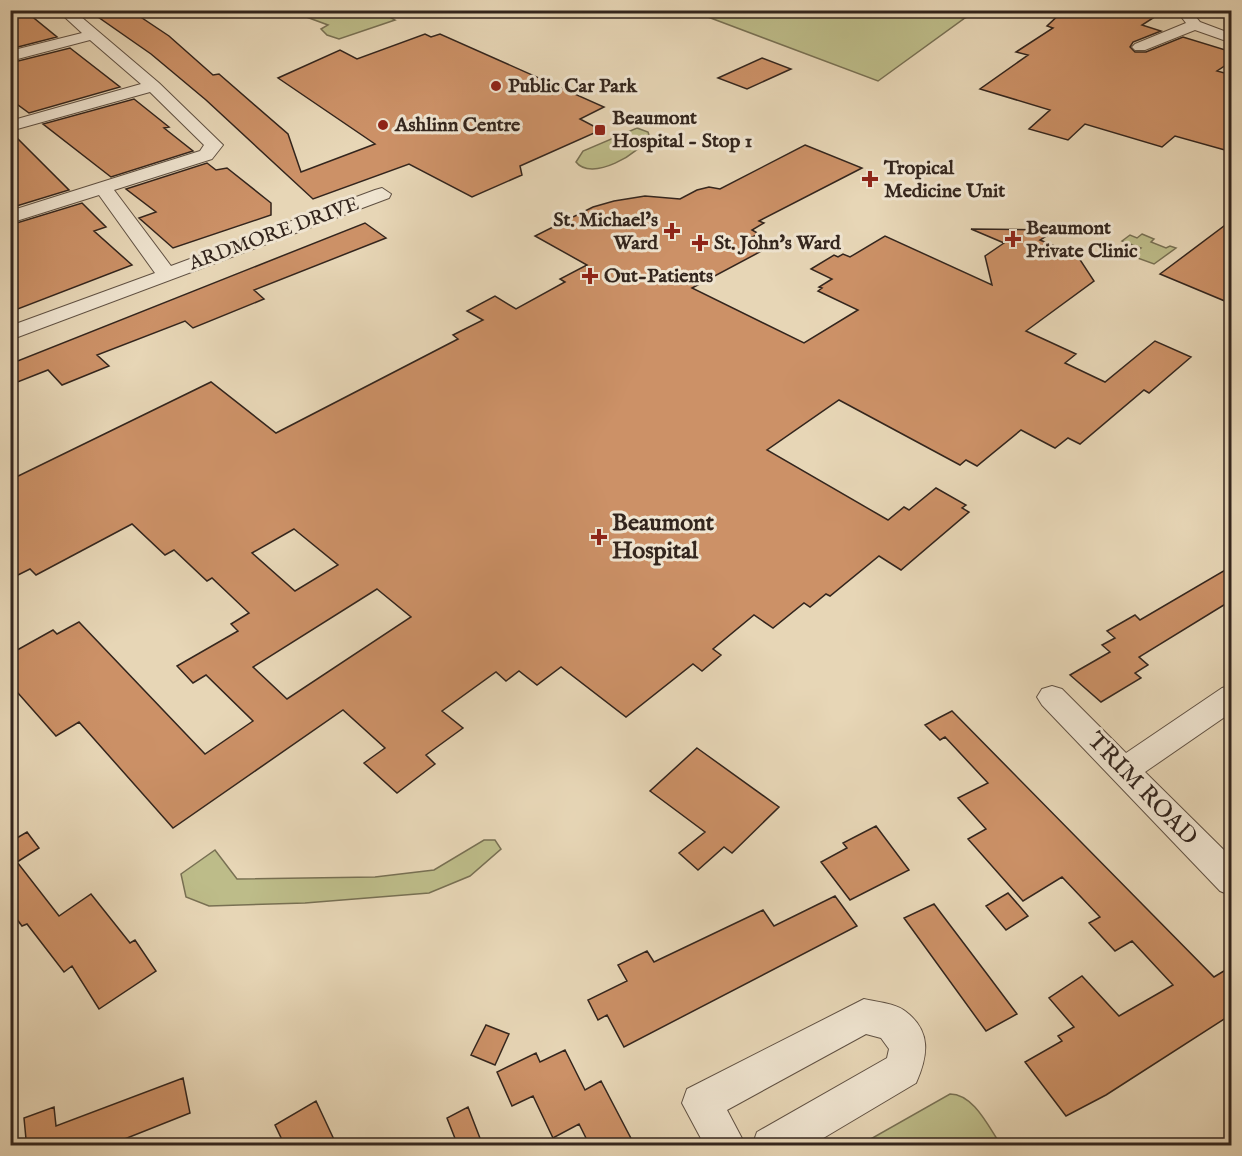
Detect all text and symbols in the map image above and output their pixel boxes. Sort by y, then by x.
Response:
place label: Public Car Park [508,74,638,99]
marker: Public Car Park [489,79,503,93]
place label: Beaumont Hospital - Stop 1 [612,106,752,154]
place label: Ashlinn Centre [394,113,521,138]
marker: Ashlinn Centre [376,118,390,132]
marker: Beaumont Hospital - Stop 1 [593,123,607,137]
place label: Tropical Medicine Unit [883,156,1005,204]
marker: Tropical Medicine Unit [861,170,879,188]
street label: ARDMORE DRIVE [185,192,363,277]
place label: St. Michael's Ward [553,208,659,256]
place label: Beaumont Private Clinic [1026,216,1138,264]
marker: St. Michael's Ward [663,222,681,240]
marker: Beaumont Private Clinic [1004,230,1022,248]
place label: St. John's Ward [714,231,842,256]
marker: St. John's Ward [691,234,709,252]
place label: Out-Patients [604,264,713,289]
marker: Out-Patients [581,267,599,285]
place label: Beaumont Hospital [612,508,715,567]
marker: Beaumont Hospital [590,528,608,546]
street label: TRIM ROAD [1080,726,1204,852]

